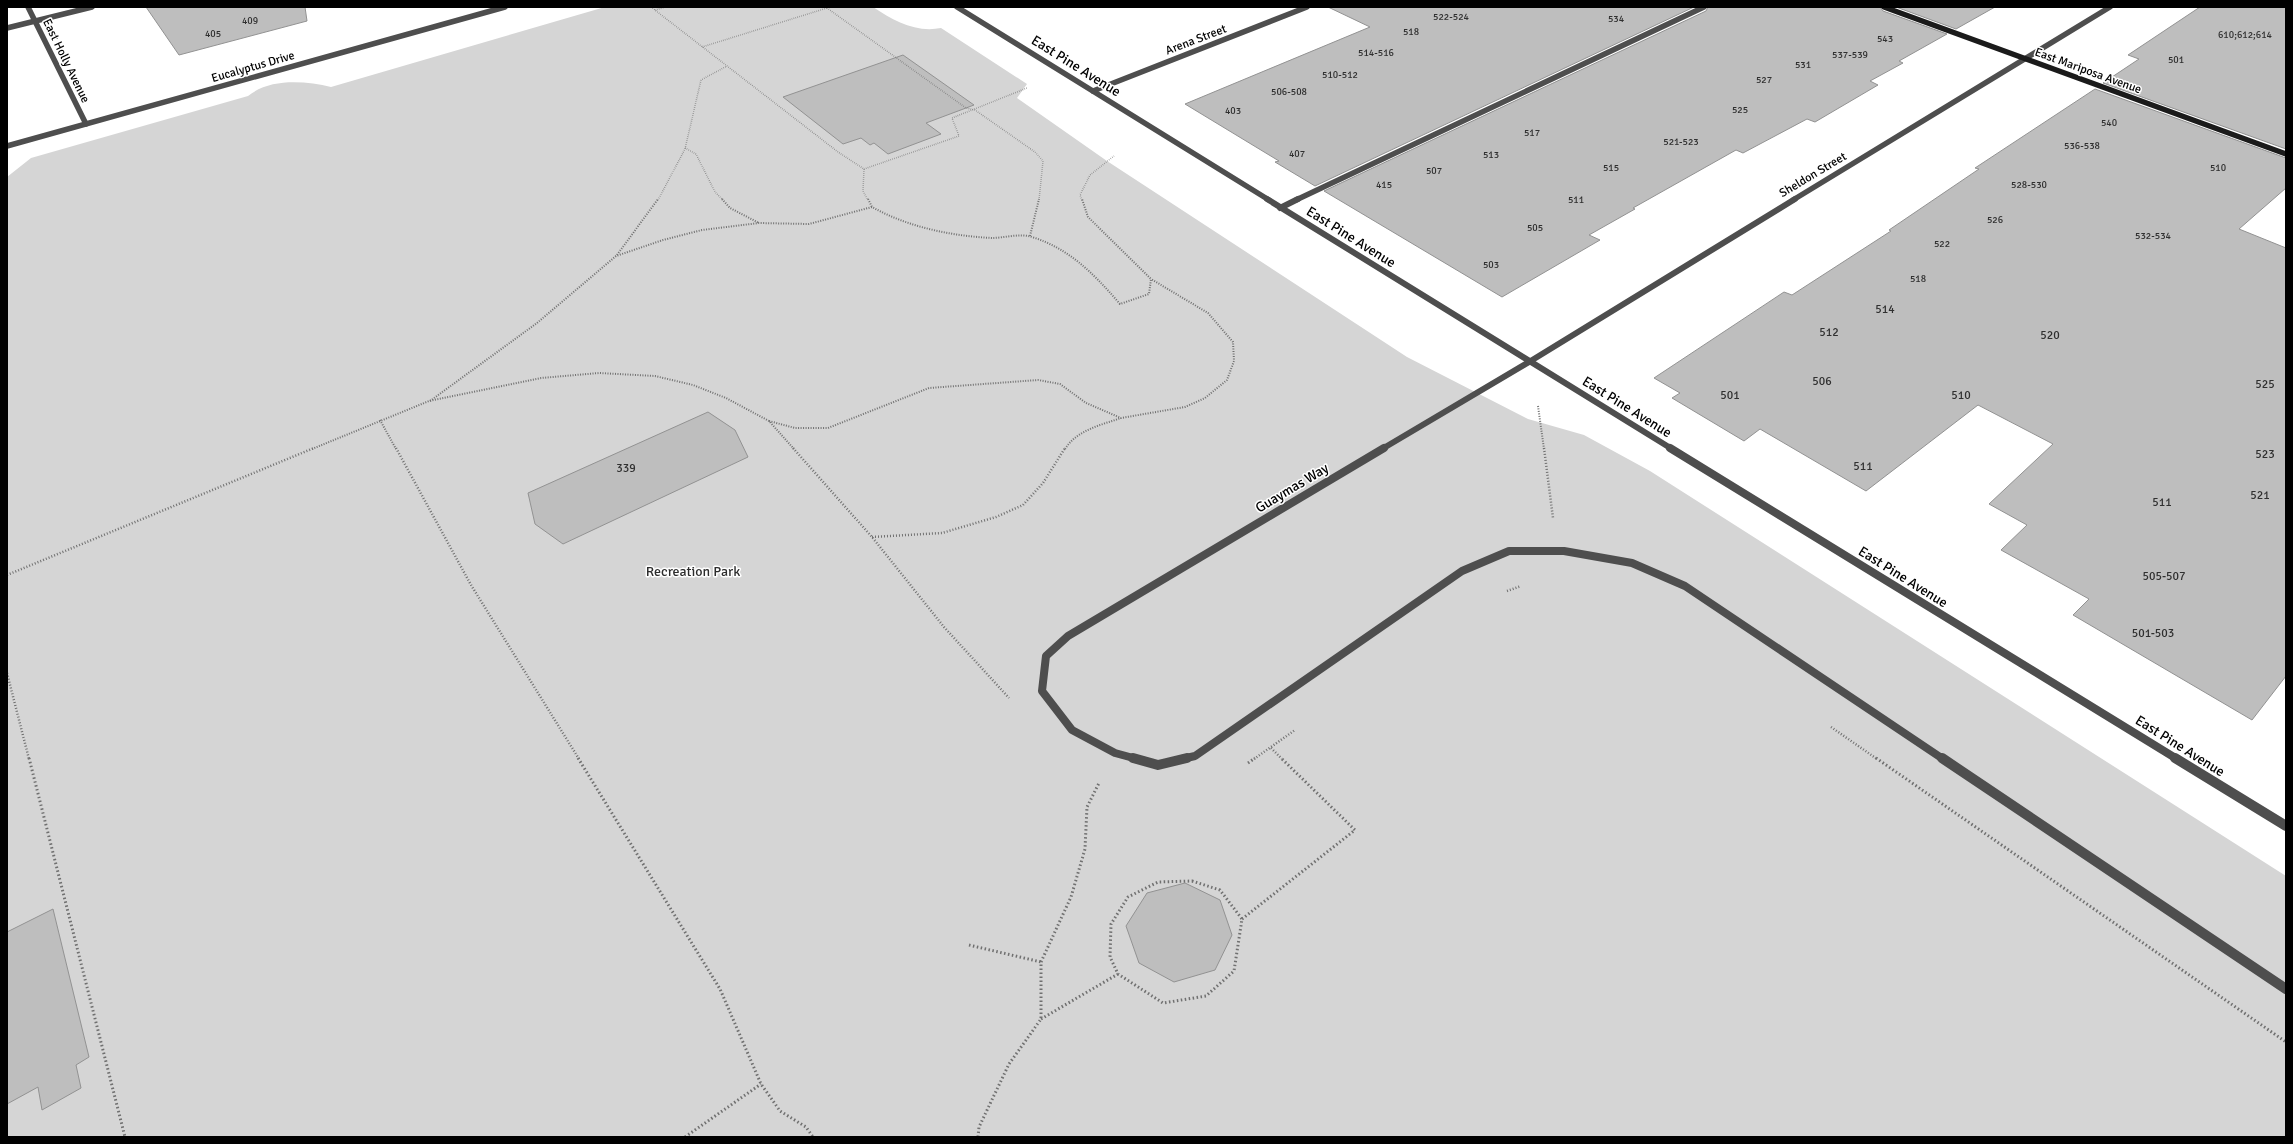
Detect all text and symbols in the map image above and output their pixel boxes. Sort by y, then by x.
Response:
house number: 522-524 [1433,11,1470,23]
house number: 534 [1608,13,1625,25]
house number: 409 [242,15,258,27]
street label: East Holly Avenue [39,16,93,106]
street label: Arena Street [1163,22,1229,58]
house number: 518 [1403,26,1419,38]
house number: 405 [205,28,221,40]
house number: 610;612;614 [2218,29,2273,41]
street label: East Pine Avenue [1028,32,1124,100]
house number: 543 [1877,33,1893,45]
street label: East Mariposa Avenue [2033,45,2143,97]
house number: 514-516 [1358,47,1394,59]
street label: Eucalyptus Drive [210,48,296,86]
house number: 537-539 [1832,49,1868,61]
house number: 501 [2168,54,2184,66]
house number: 531 [1795,59,1811,71]
house number: 510-512 [1322,69,1358,81]
house number: 527 [1756,74,1772,86]
house number: 506-508 [1271,86,1307,98]
house number: 525 [1732,104,1748,116]
house number: 403 [1225,105,1241,117]
house number: 540 [2101,117,2117,129]
house number: 517 [1524,127,1540,139]
house number: 521-523 [1663,136,1699,148]
house number: 536-538 [2064,140,2100,152]
house number: 407 [1289,148,1305,160]
house number: 513 [1483,149,1499,161]
street label: Sheldon Street [1777,149,1849,201]
house number: 515 [1603,162,1619,174]
house number: 510 [2210,162,2226,174]
house number: 507 [1426,165,1442,177]
house number: 415 [1376,179,1392,191]
house number: 528-530 [2011,179,2047,191]
house number: 511 [1568,194,1584,206]
street label: East Pine Avenue [1303,203,1399,271]
house number: 526 [1987,214,2003,226]
house number: 505 [1527,222,1543,234]
house number: 532-534 [2135,230,2172,242]
house number: 522 [1934,238,1950,250]
house number: 503 [1483,259,1499,271]
house number: 518 [1910,273,1926,285]
house number: 514 [1875,302,1895,317]
house number: 512 [1819,325,1839,340]
house number: 520 [2040,328,2060,343]
street label: East Pine Avenue [1579,373,1675,441]
house number: 506 [1812,374,1832,389]
house number: 525 [2255,377,2275,392]
house number: 501 [1720,388,1740,403]
house number: 510 [1951,388,1971,403]
house number: 523 [2255,447,2275,462]
street label: Guaymas Way [1252,459,1332,517]
house number: 511 [1853,459,1873,474]
house number: 339 [616,461,636,476]
house number: 521 [2250,488,2270,503]
house number: 511 [2152,495,2172,510]
street label: East Pine Avenue [1855,543,1951,611]
park label: Recreation Park [646,563,740,580]
house number: 505-507 [2142,569,2186,584]
house number: 501-503 [2132,626,2174,641]
street label: East Pine Avenue [2132,712,2228,780]

